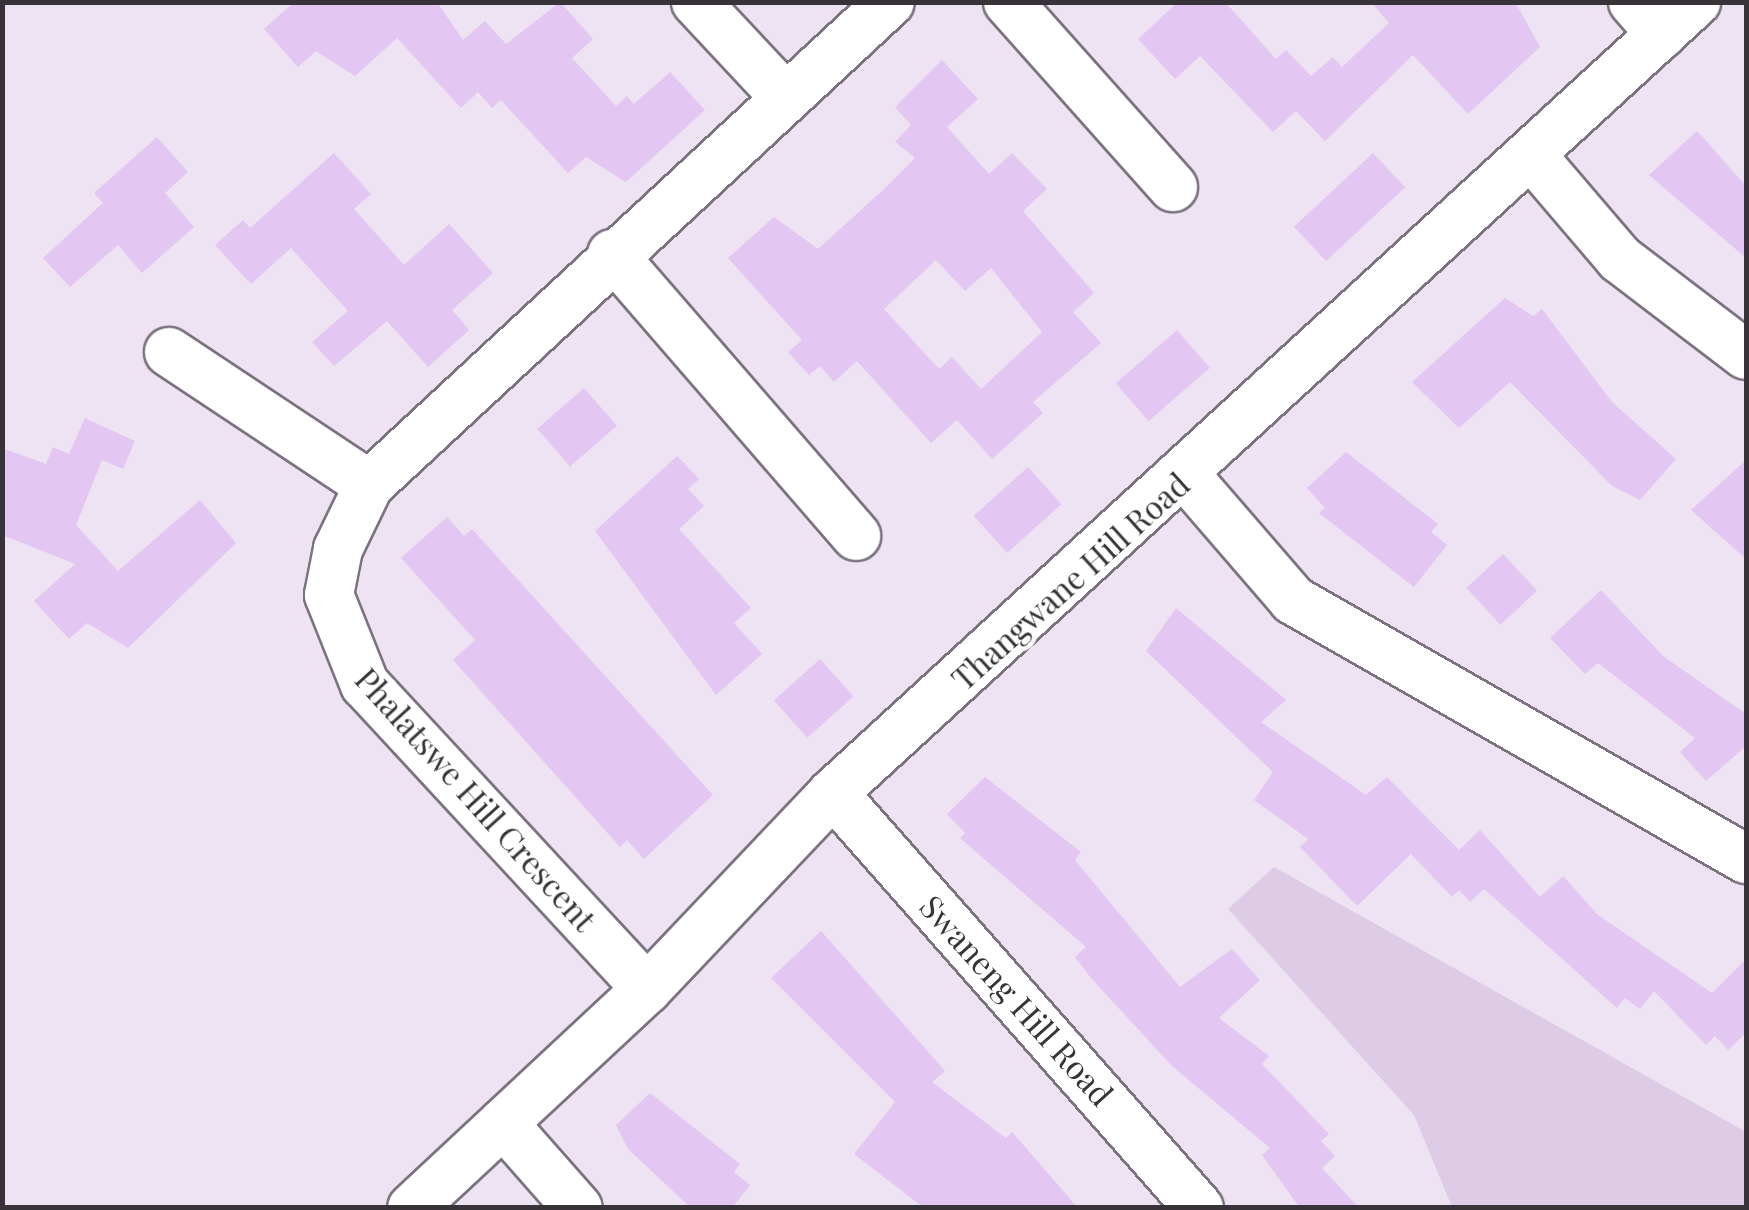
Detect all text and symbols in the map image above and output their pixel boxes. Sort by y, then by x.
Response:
street label: Thangwane Hill Road [943,464,1197,698]
street label: Phalatswe Hill Crescent [348,660,604,938]
street label: Swaneng Hill Road [913,887,1121,1113]

